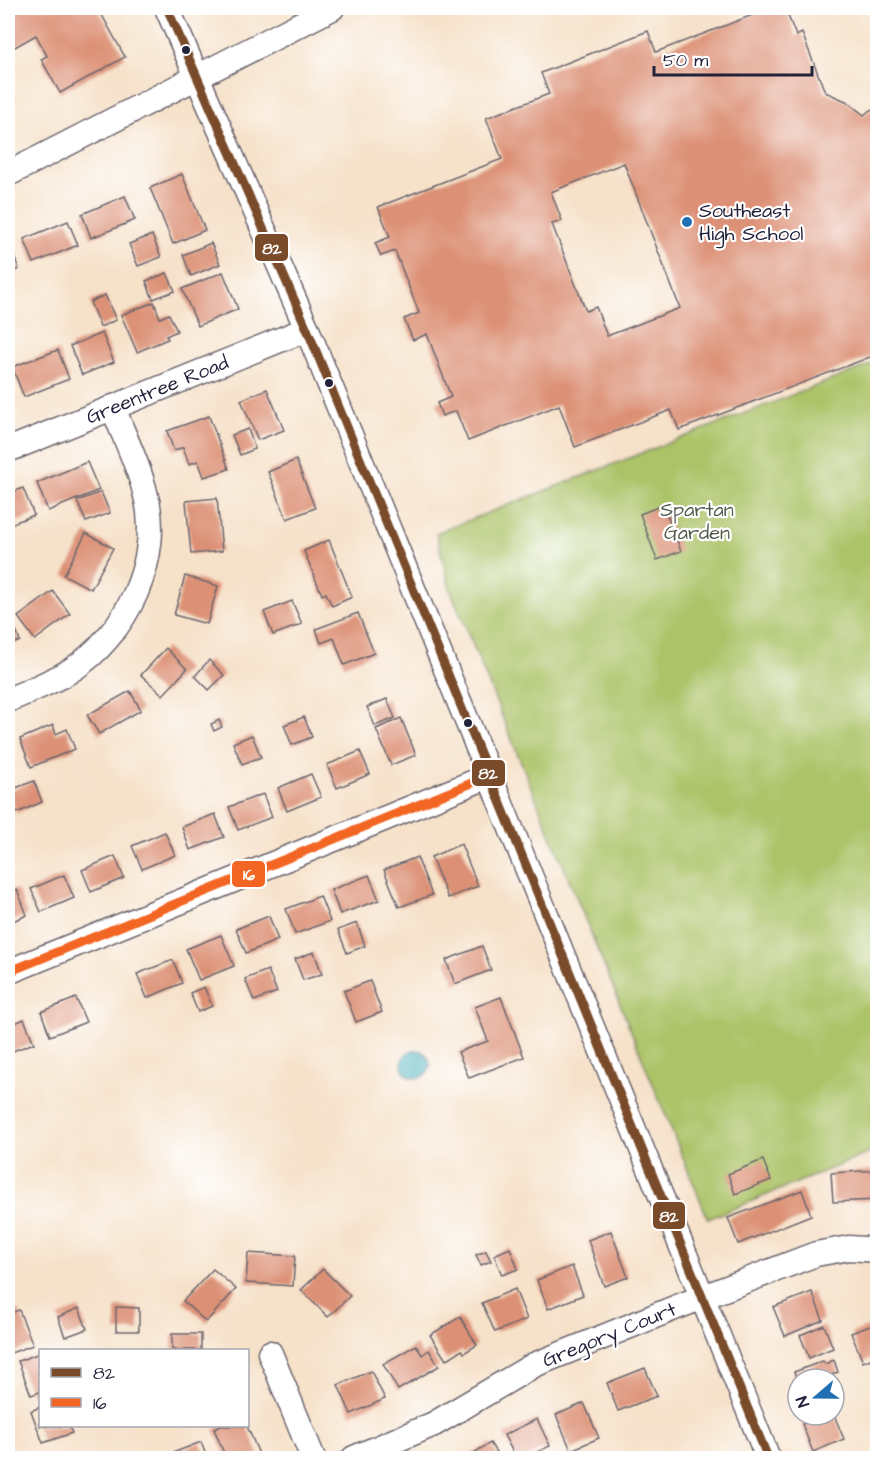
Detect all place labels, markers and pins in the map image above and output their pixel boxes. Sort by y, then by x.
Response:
unlabelled marker [180,44,192,56]
place label: Southeast High School [699,197,803,249]
marker: Southeast High School [680,215,694,229]
unlabelled marker [323,377,335,389]
unlabelled marker [462,717,474,729]

